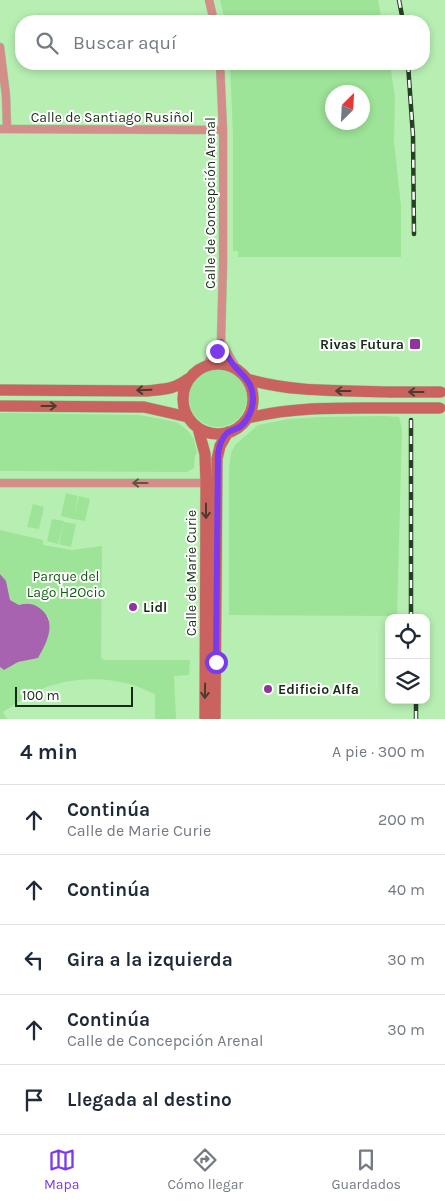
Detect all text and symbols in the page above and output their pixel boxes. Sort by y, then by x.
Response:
search box [15,15,430,70]
icon: search [33,29,61,57]
text: Buscar aquí [73,32,177,54]
north arrow [325,85,370,130]
street label: Calle de Santiago Rusiñol [31,109,193,126]
street label: Calle de Concepción Arenal [202,117,219,289]
place label: Rivas Futura [320,336,404,353]
marker: Rivas Futura [408,337,422,351]
route end [206,340,229,363]
one-way arrow [136,386,152,395]
one-way arrow [335,386,352,396]
one-way arrow [409,387,425,397]
one-way arrow [40,401,56,411]
one-way arrow [132,478,148,488]
one-way arrow [201,503,211,519]
street label: Calle de Marie Curie [183,510,200,636]
park label: Parque del Lago H2Ocio [27,568,105,601]
place label: Lidl [143,599,167,616]
marker: Lidl [127,601,139,613]
map controls [385,614,430,704]
button: locate [385,614,430,659]
route start [205,651,228,674]
button: layers [385,659,430,704]
place label: Edificio Alfa [278,681,359,698]
one-way arrow [200,683,210,699]
marker: Edificio Alfa [262,683,274,695]
scale bar [15,684,132,707]
text: 100 m [22,687,60,704]
text: 4 min [20,740,78,764]
text: A pie · 300 m [332,742,425,761]
text: Continúa [67,799,150,821]
icon: ahead [20,806,48,834]
text: 200 m [378,810,425,829]
text: Calle de Marie Curie [67,821,211,840]
icon: ahead [20,876,48,904]
text: Continúa [67,879,150,901]
text: 40 m [388,880,425,899]
icon: left [20,946,48,974]
text: Gira a la izquierda [67,949,233,971]
text: 30 m [387,950,425,969]
text: Continúa [67,1009,150,1031]
icon: ahead [20,1016,48,1044]
text: 30 m [387,1020,425,1039]
text: Calle de Concepción Arenal [67,1031,263,1050]
icon: arrive [20,1086,48,1114]
text: Llegada al destino [67,1089,232,1111]
tab: Mapa [44,1146,79,1193]
tab: Cómo llegar [167,1146,243,1193]
tab: Guardados [331,1146,401,1193]

